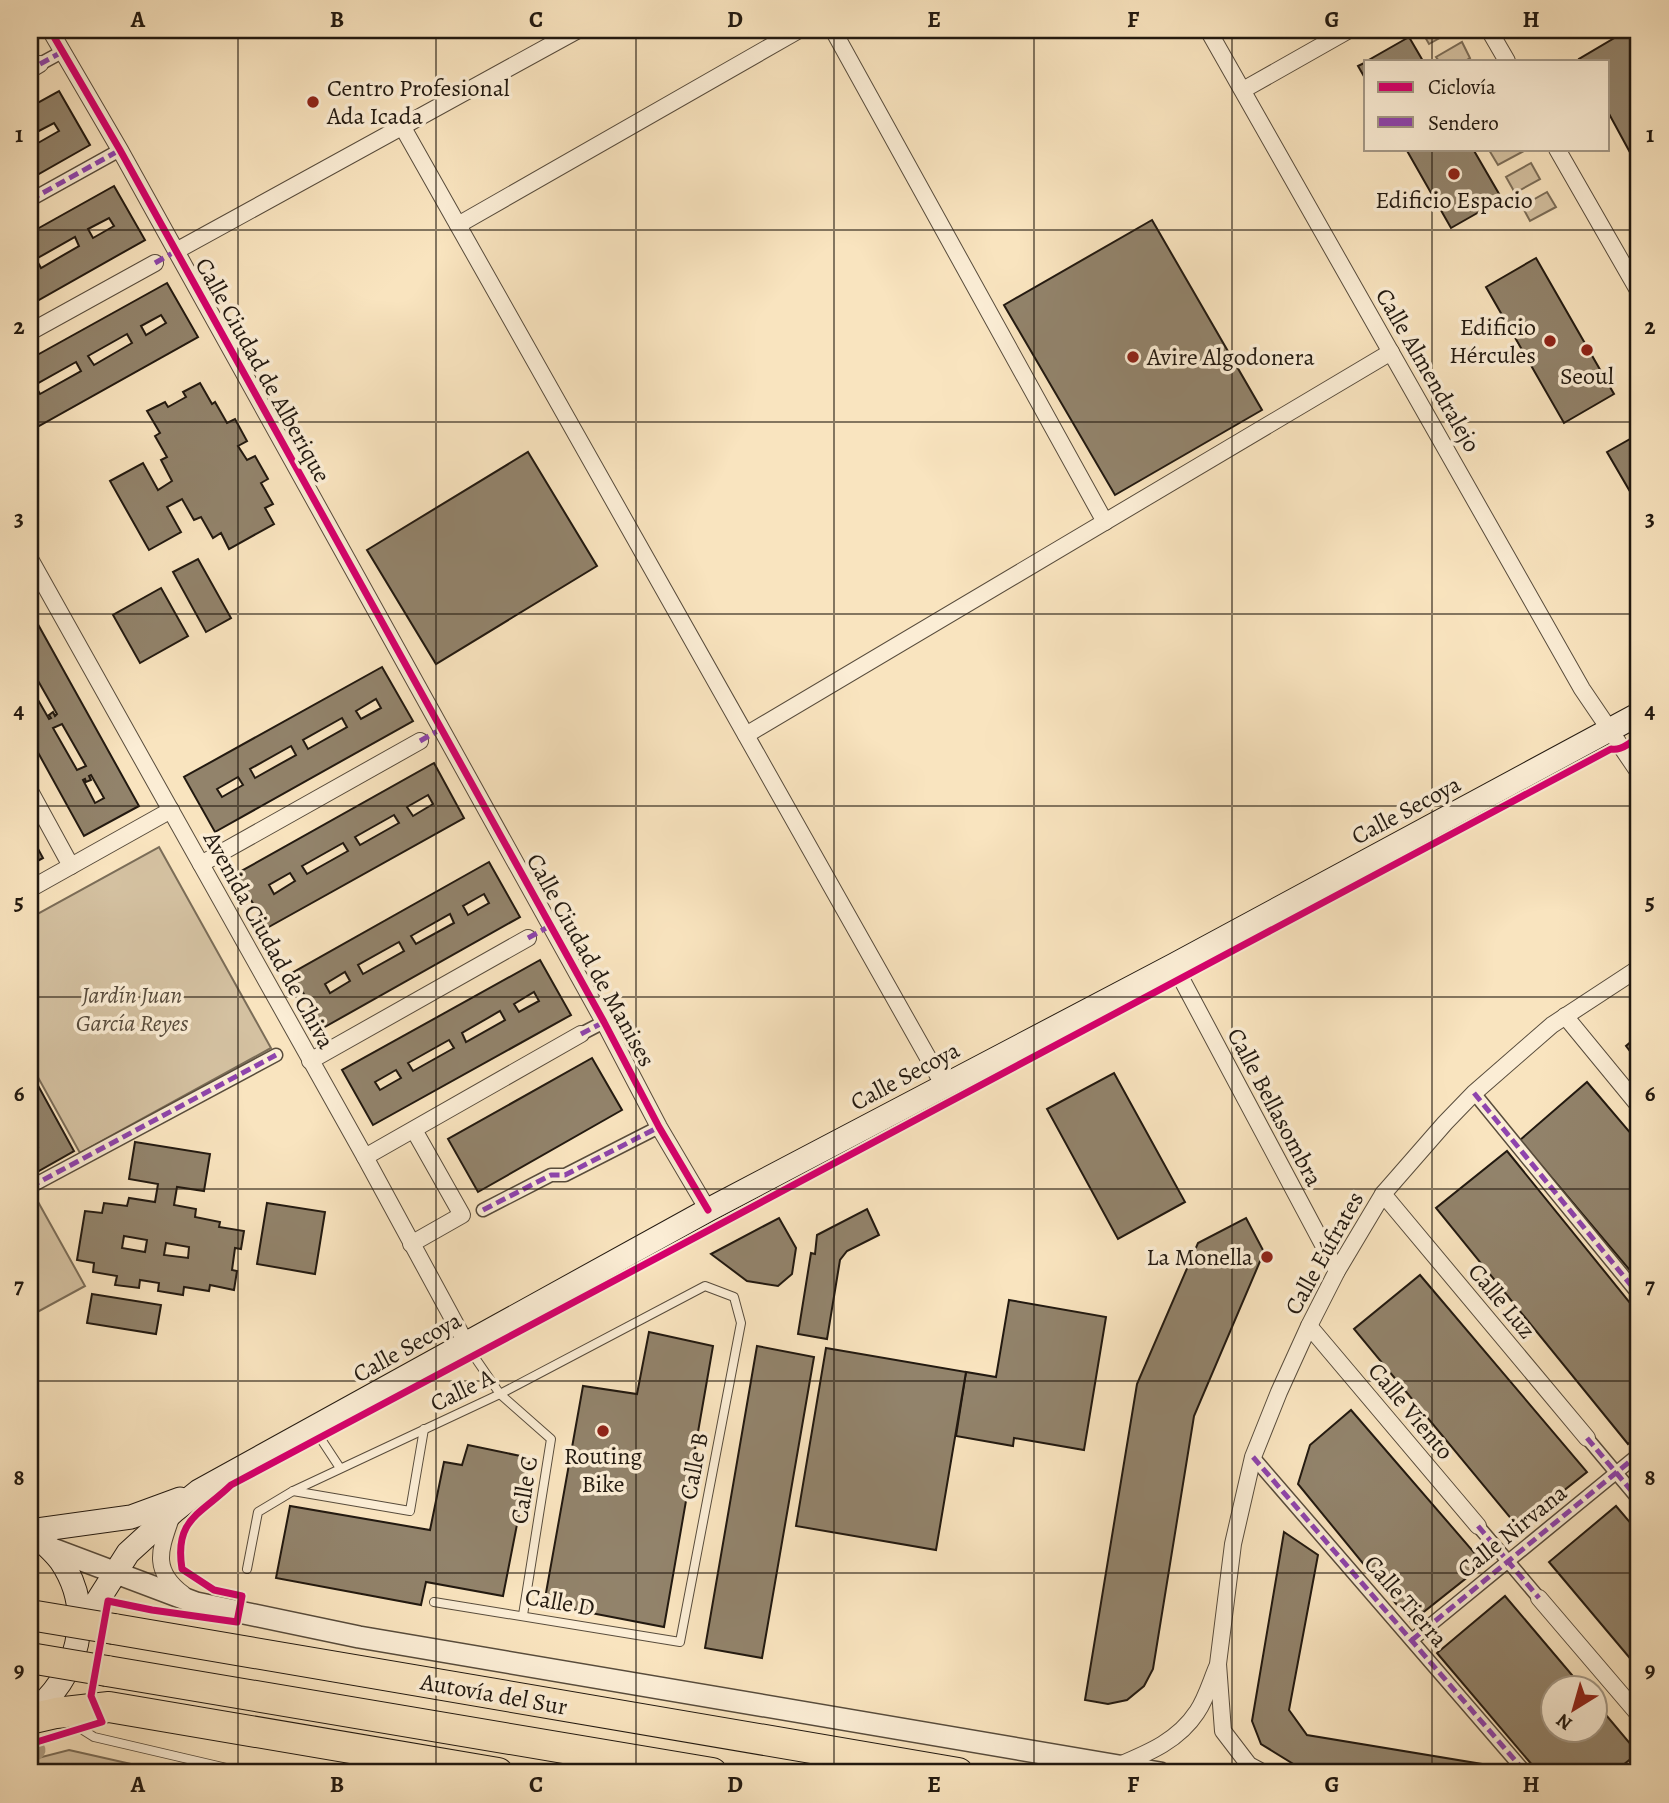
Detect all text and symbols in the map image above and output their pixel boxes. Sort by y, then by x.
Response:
text: A [130,4,146,35]
text: B [330,4,344,35]
text: C [529,4,543,35]
text: D [727,4,743,35]
text: E [927,4,941,35]
text: F [1127,4,1140,35]
text: G [1324,4,1340,35]
text: H [1522,4,1540,35]
legend [1364,60,1610,150]
place label: Centro Profesional Ada Icada [326,72,510,132]
text: Ciclovía [1428,73,1496,101]
marker: Centro Profesional Ada Icada [305,94,321,110]
text: Sendero [1428,109,1499,137]
text: 1 [15,119,23,150]
text: 1 [1646,119,1654,150]
marker: Edificio Espacio [1446,166,1462,182]
place label: Edificio Espacio [1375,184,1533,216]
street label: Calle Ciudad de Alberique [188,252,338,488]
street label: Calle Almendralejo [1368,282,1488,458]
text: 2 [13,311,25,342]
place label: Edificio Hércules [1449,311,1536,371]
text: 2 [1644,311,1656,342]
marker: Edificio Hércules [1542,333,1558,349]
place label: Avire Algodonera [1146,341,1316,373]
marker: Seoul [1579,342,1595,358]
marker: Avire Algodonera [1125,349,1141,365]
place label: Seoul [1560,360,1614,392]
text: 3 [14,503,24,534]
text: 3 [1645,503,1655,534]
text: 4 [14,695,25,726]
text: 4 [1645,695,1656,726]
street label: Calle Secoya [1346,767,1467,852]
street label: Avenida Ciudad de Chiva [195,825,342,1055]
street label: Calle Ciudad de Manises [519,848,663,1072]
text: 5 [14,886,24,917]
text: 5 [1645,886,1655,917]
park label: Jardín Juan García Reyes [76,979,188,1039]
street label: Calle Bellasombra [1220,1022,1331,1193]
street label: Calle Secoya [845,1033,966,1118]
text: 6 [14,1078,25,1109]
text: 6 [1645,1078,1656,1109]
street label: Calle Eúfrates [1277,1186,1371,1320]
place label: La Monella [1146,1241,1254,1273]
marker: La Monella [1259,1249,1275,1265]
street label: Calle Luz [1461,1256,1543,1346]
text: 7 [14,1270,24,1301]
text: 7 [1645,1270,1655,1301]
street label: Calle Secoya [347,1304,468,1390]
street label: Calle Viento [1361,1356,1461,1466]
street label: Calle A [425,1360,500,1419]
marker: Routing Bike [595,1423,611,1439]
street label: Calle B [672,1430,716,1502]
place label: Routing Bike [564,1440,642,1500]
street label: Calle C [503,1454,545,1526]
text: 8 [13,1462,25,1493]
text: 8 [1644,1462,1656,1493]
street label: Calle Nirvana [1450,1476,1574,1585]
street label: Calle Tierra [1357,1548,1456,1655]
street label: Calle D [523,1580,597,1624]
text: 9 [14,1654,24,1685]
text: 9 [1645,1654,1655,1685]
street label: Autovía del Sur [417,1665,570,1723]
north arrow [1540,1674,1610,1744]
text: N [1551,1707,1578,1736]
text: A [130,1769,146,1800]
text: B [330,1769,344,1800]
text: C [529,1769,543,1800]
text: D [727,1769,743,1800]
text: E [927,1769,941,1800]
text: F [1127,1769,1140,1800]
text: G [1324,1769,1340,1800]
text: H [1522,1769,1540,1800]

